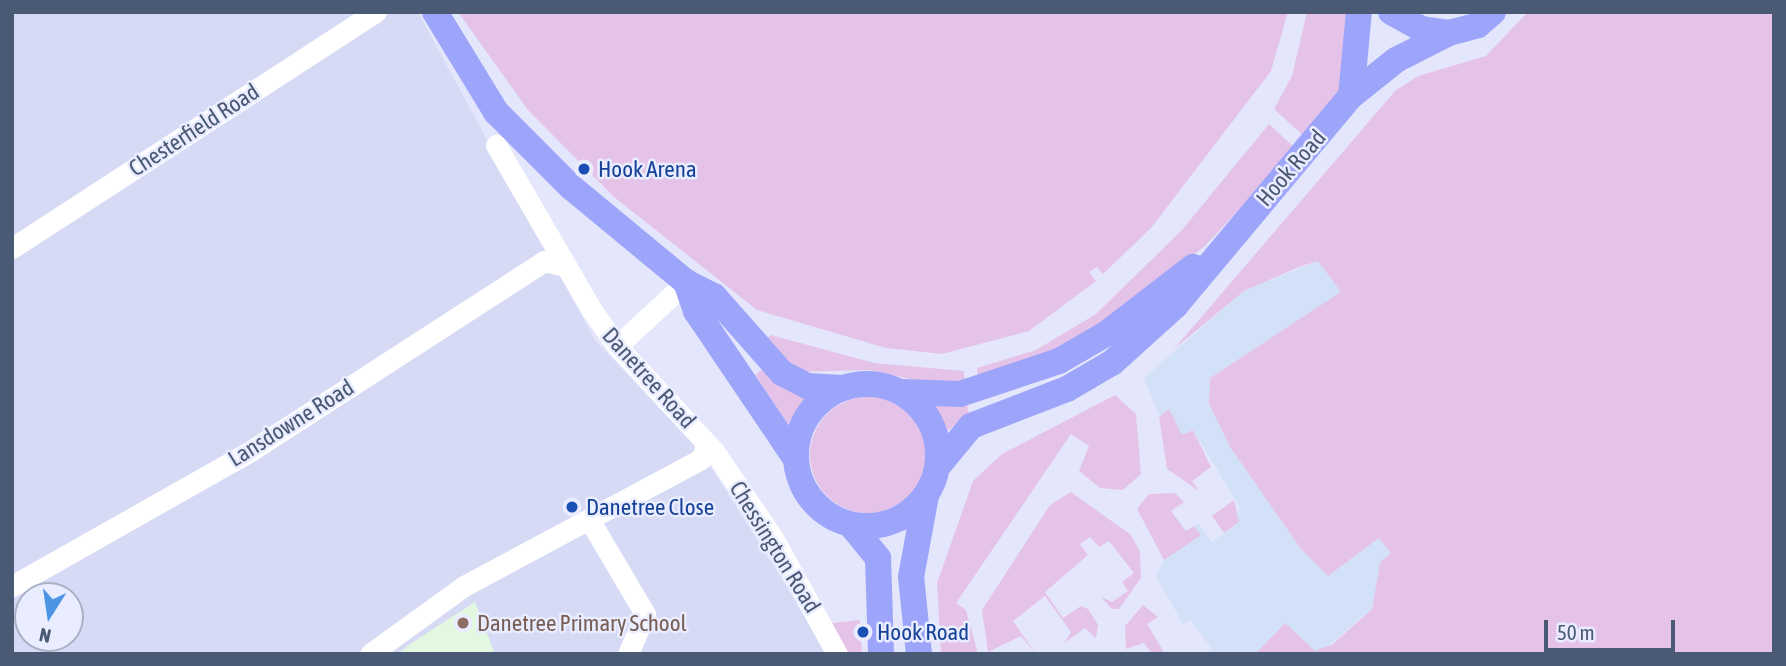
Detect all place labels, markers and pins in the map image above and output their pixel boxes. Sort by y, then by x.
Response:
place label: Hook Arena [598,155,697,183]
marker: Hook Arena [576,161,592,177]
place label: Danetree Close [586,493,714,521]
marker: Danetree Close [564,499,580,515]
place label: Danetree Primary School [477,609,687,637]
marker: Danetree Primary School [455,615,471,631]
place label: Hook Road [877,618,969,646]
marker: Hook Road [855,624,871,640]

